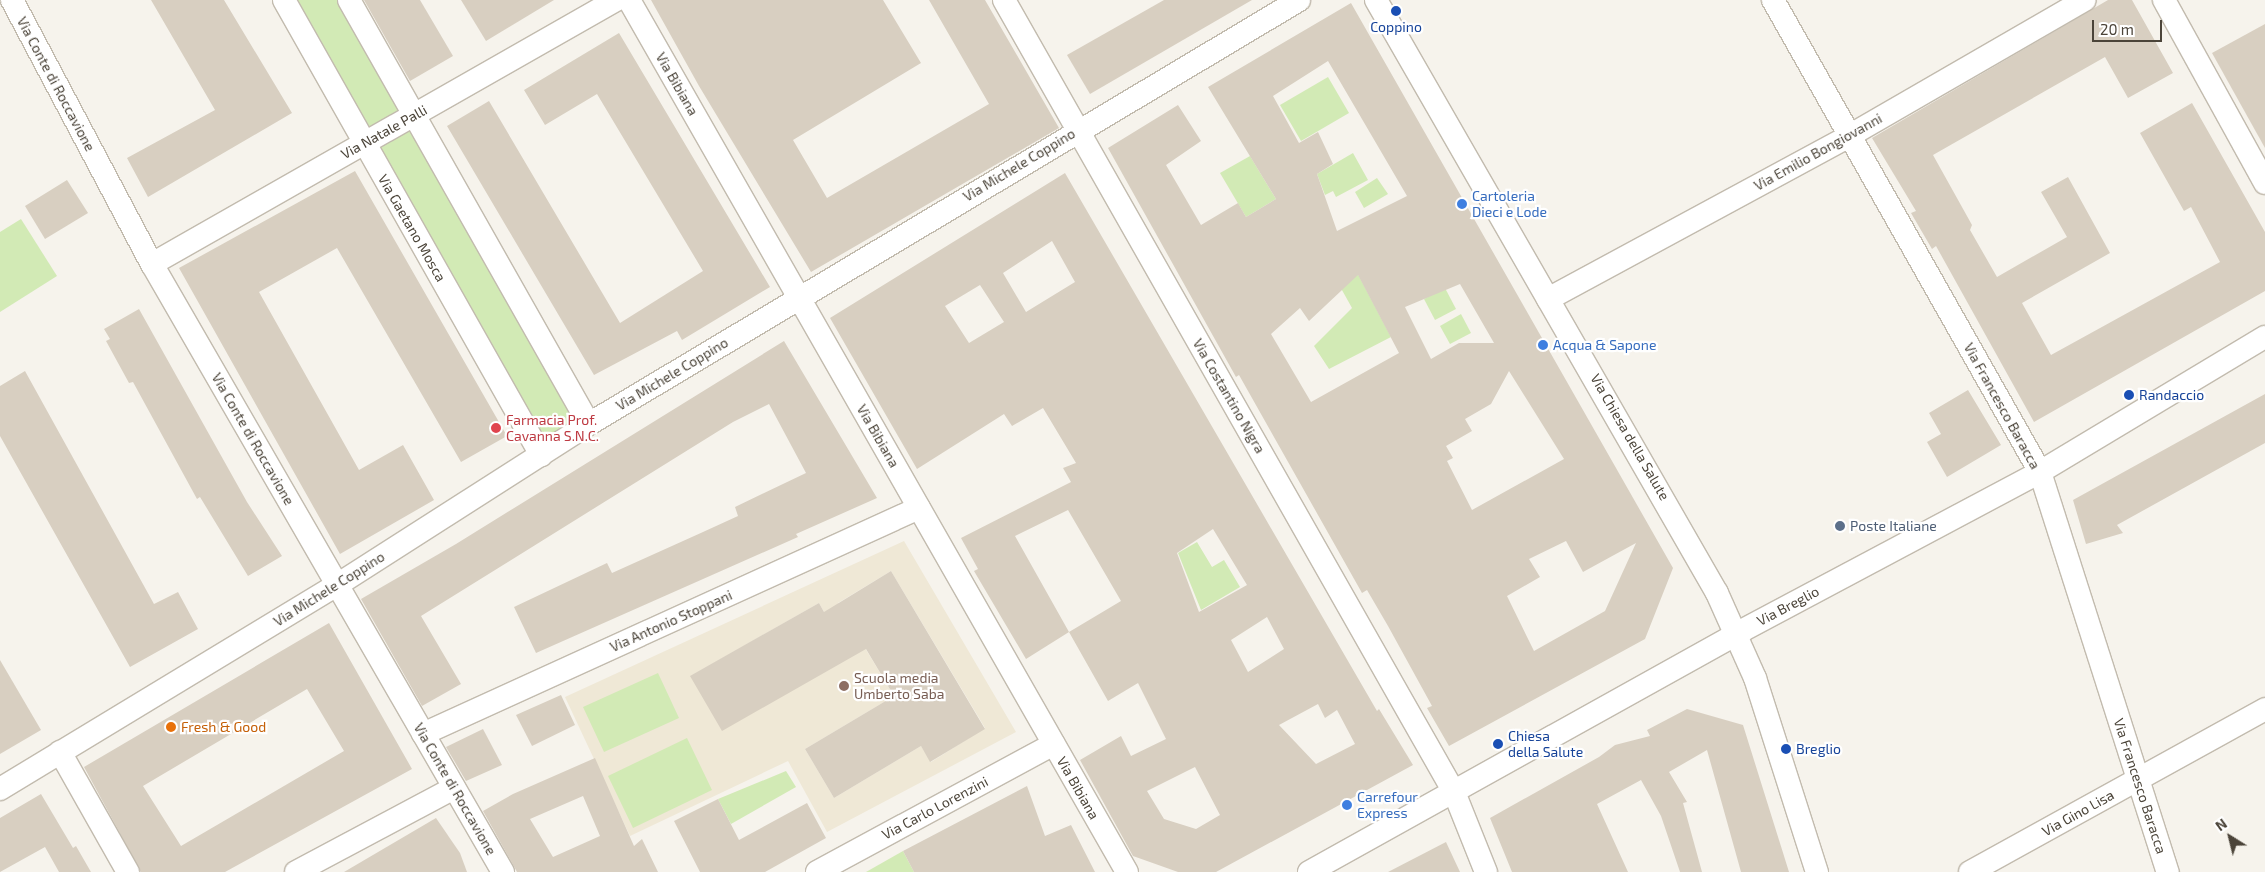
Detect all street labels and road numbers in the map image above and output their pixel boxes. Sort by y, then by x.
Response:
street label: Via Conte di Roccavione [13,14,99,154]
street label: Via Bibiana [652,50,702,118]
street label: Via Natale Palli [338,101,430,163]
street label: Via Emilio Bongiovanni [1751,110,1885,194]
street label: Via Michele Coppino [960,125,1078,205]
street label: Via Gaetano Mosca [374,171,450,285]
street label: Via Michele Coppino [613,334,731,414]
street label: Via Costantino Nigra [1189,336,1269,456]
street label: Via Francesco Baracca [1960,340,2044,472]
street label: Via Conte di Roccavione [208,370,298,508]
street label: Via Chiesa della Salute [1587,371,1673,503]
street label: Via Bibiana [853,402,903,470]
street label: Via Michele Coppino [270,548,388,630]
street label: Via Breglio [1754,583,1822,629]
street label: Via Antonio Stoppani [607,586,735,656]
street label: Via Francesco Baracca [2110,716,2170,856]
street label: Via Conte di Roccavione [410,720,500,858]
street label: Via Bibiana [1053,754,1103,822]
street label: Via Carlo Lorenzini [879,773,991,843]
street label: Via Gino Lisa [2039,786,2117,840]

